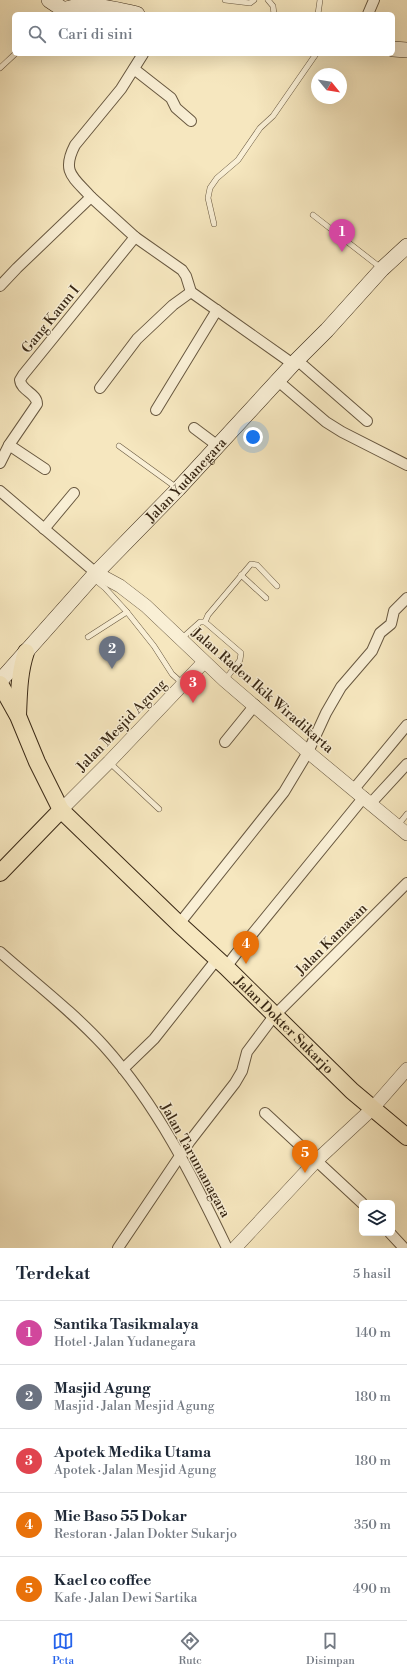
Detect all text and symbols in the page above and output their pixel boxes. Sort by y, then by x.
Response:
search box [12,12,395,56]
icon: search [26,23,48,45]
text: Cari di sini [58,25,133,44]
north arrow [311,68,347,104]
pin: 1 [329,219,355,252]
street label: Gang Kaum I [18,282,84,357]
your location [243,427,263,447]
street label: Jalan Yudanegara [142,434,231,527]
street label: Jalan Raden Ikik Wiradikarta [187,624,338,758]
pin: 2 [99,636,125,669]
pin: 3 [180,670,206,703]
street label: Jalan Mesjid Agung [72,675,171,777]
street label: Jalan Kamasan [291,900,372,980]
pin: 4 [233,931,259,964]
street label: Jalan Dokter Sukarjo [230,972,337,1078]
street label: Jalan Tarumanagara [156,1099,235,1222]
pin: 5 [292,1140,318,1173]
map controls [359,1200,395,1236]
button: layers [359,1200,395,1236]
text: Terdekat [16,1263,90,1285]
text: 5 hasil [353,1266,391,1282]
text: Santika Tasikmalaya [54,1315,199,1334]
text: 1 [26,1325,32,1341]
text: 140 m [355,1325,391,1341]
text: Hotel · Jalan Yudanegara [54,1334,196,1350]
text: Masjid Agung [54,1379,150,1398]
text: 2 [25,1389,33,1405]
text: 180 m [355,1389,391,1405]
text: Masjid · Jalan Mesjid Agung [54,1398,215,1414]
text: Apotek Medika Utama [54,1443,211,1462]
text: 3 [25,1453,33,1469]
text: 180 m [355,1453,391,1469]
text: Apotek · Jalan Mesjid Agung [54,1462,216,1478]
text: Mie Baso 55 Dokar [54,1507,187,1526]
text: 4 [25,1517,33,1533]
text: 350 m [354,1517,391,1533]
text: Restoran · Jalan Dokter Sukarjo [54,1526,237,1542]
text: Kael co coffee [54,1571,151,1590]
text: 5 [25,1581,33,1597]
text: 490 m [353,1581,391,1597]
text: Kafe · Jalan Dewi Sartika [54,1590,197,1606]
tab: Peta [52,1630,74,1668]
tab: Rute [179,1630,202,1668]
tab: Disimpan [306,1630,355,1668]

